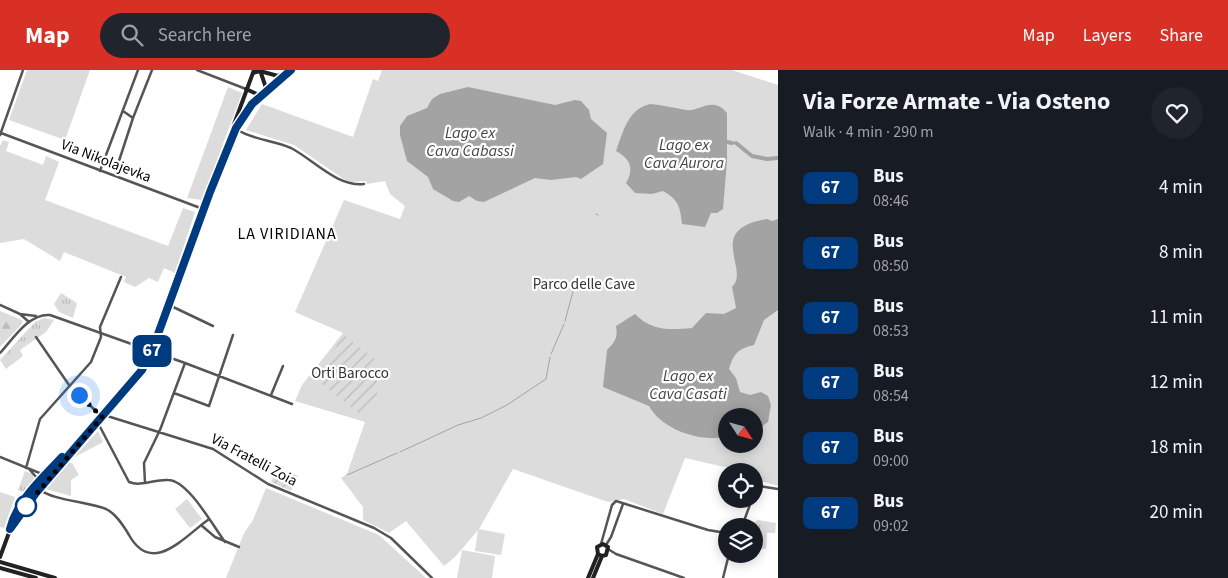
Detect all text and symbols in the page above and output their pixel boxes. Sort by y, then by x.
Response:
search box [100,13,450,58]
text: Map [25,18,70,53]
icon: search [118,21,146,49]
text: Search here [158,22,251,49]
text: Map [1023,23,1055,48]
text: Layers [1083,23,1132,48]
text: Share [1160,23,1203,48]
text: Via Forze Armate - Via Osteno [803,84,1110,119]
button: heart [1151,87,1203,139]
text: Walk · 4 min · 290 m [803,121,934,143]
water label: Lago ex Cava Cabassi [426,122,514,162]
street label: Via Nikolajevka [58,134,154,188]
water label: Lago ex Cava Aurora [644,134,724,174]
text: Bus [873,163,904,190]
text: 4 min [1159,174,1203,201]
text: 67 [821,175,840,200]
text: 08:46 [873,190,909,212]
district label: LA VIRIDIANA [237,223,337,245]
text: Bus [873,228,904,255]
text: 8 min [1159,239,1203,266]
text: 67 [821,240,840,265]
text: 08:50 [873,255,909,277]
park label: Parco delle Cave [533,274,635,295]
text: Bus [873,293,904,320]
text: 11 min [1149,304,1203,331]
text: 67 [821,305,840,330]
text: 08:53 [873,320,909,342]
line badge: 67 [130,335,174,367]
text: 67 [142,338,162,363]
text: Bus [873,358,904,385]
park label: Orti Barocco [311,363,389,384]
water label: Lago ex Cava Casati [649,365,727,405]
text: 12 min [1149,369,1203,396]
text: 67 [821,370,840,395]
your location [67,383,92,408]
text: 08:54 [873,385,909,407]
north arrow [718,408,762,452]
map controls [718,408,763,563]
text: Bus [873,423,904,450]
street label: Via Fratelli Zoia [207,428,301,492]
text: 18 min [1149,434,1203,461]
text: 67 [821,435,840,460]
text: 09:00 [873,450,909,472]
button: locate [718,463,763,508]
text: Bus [873,488,904,515]
unlabelled marker [15,495,37,517]
text: 20 min [1149,499,1203,526]
text: 67 [821,500,840,525]
text: 09:02 [873,515,909,537]
button: layers [718,518,763,563]

